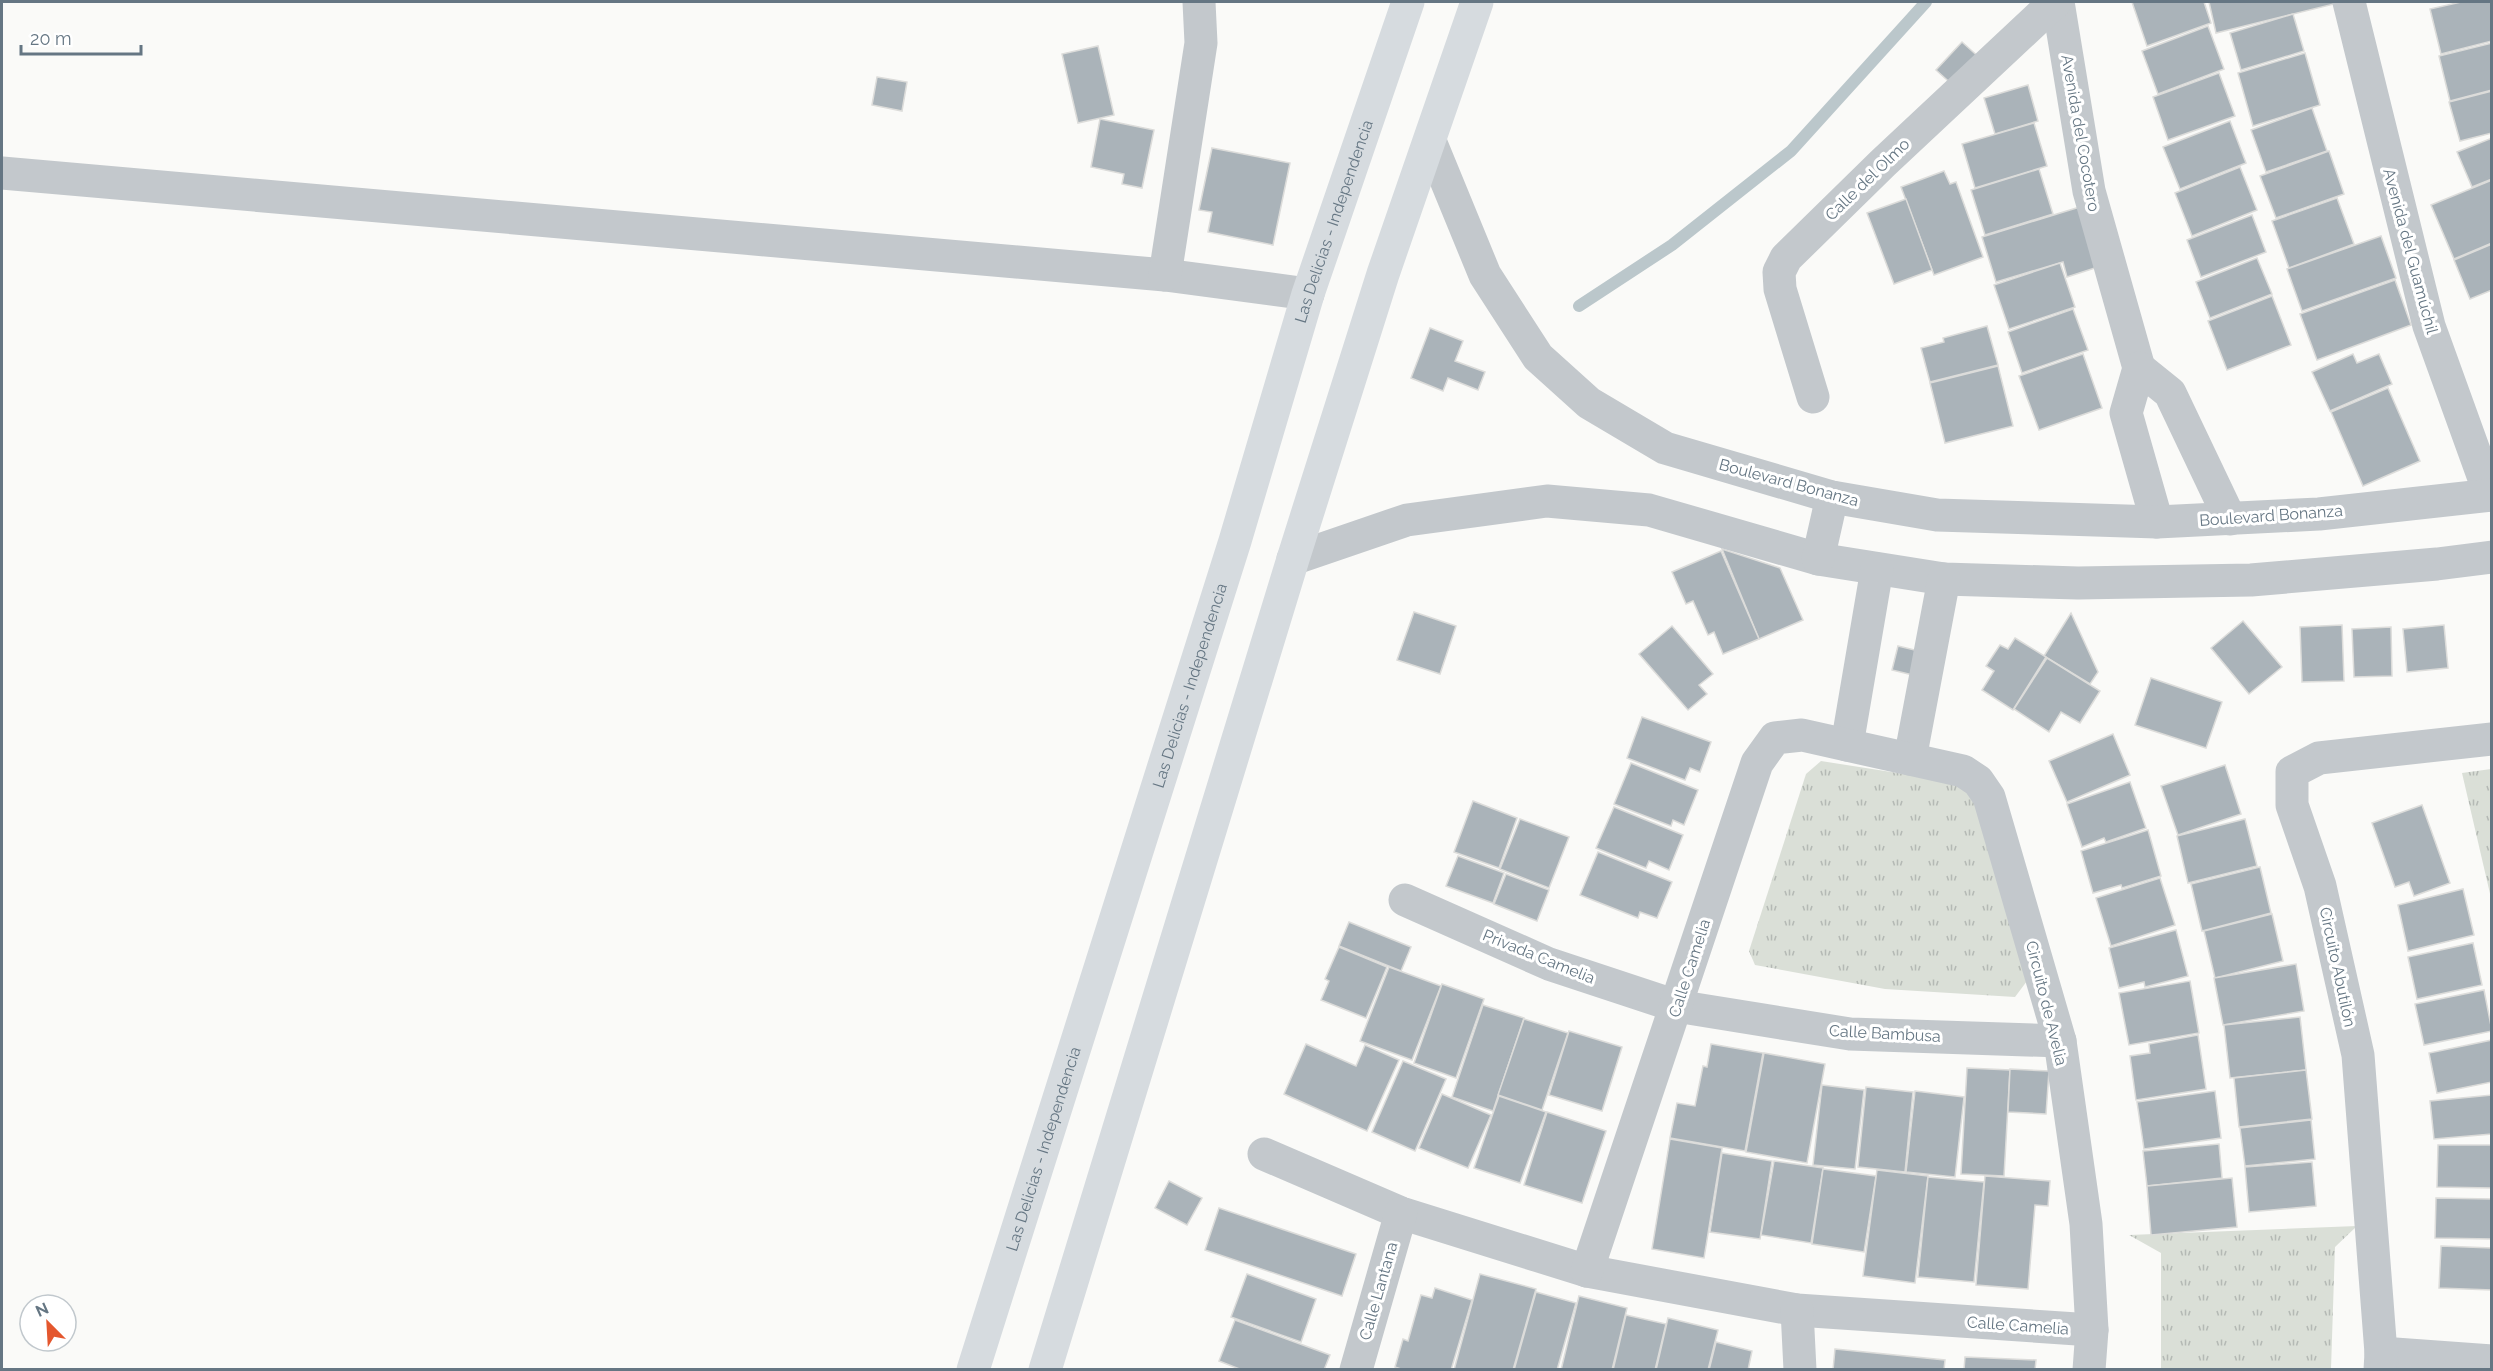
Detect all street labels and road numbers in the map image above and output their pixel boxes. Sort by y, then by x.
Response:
street label: Avenida del Cocotero [2057,53,2104,213]
street label: Las Delicias - Independencia [1291,117,1377,325]
street label: Calle del Olmo [1821,134,1913,224]
street label: Avenida del Guamúchil [2379,166,2442,337]
street label: Boulevard Bonanza [1717,455,1861,510]
street label: Boulevard Bonanza [2199,501,2343,530]
street label: Las Delicias - Independencia [1149,581,1231,790]
street label: Circuito Abutilón [2316,905,2360,1029]
street label: Calle Camelia [1665,917,1714,1020]
street label: Privada Camelia [1480,925,1598,988]
street label: Circuito de Avelia [2022,939,2071,1067]
street label: Calle Bambusa [1829,1021,1941,1046]
street label: Las Delicias - Independencia [1002,1044,1085,1253]
street label: Calle Lantana [1355,1240,1402,1342]
street label: Calle Camelia [1966,1312,2070,1339]

